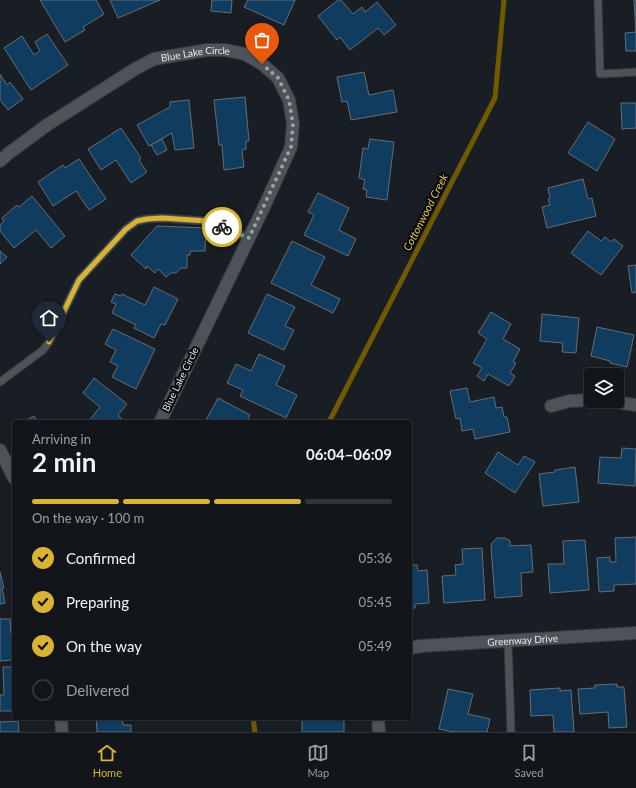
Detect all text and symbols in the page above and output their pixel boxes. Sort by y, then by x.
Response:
pin [245,23,279,64]
icon: bag [251,29,273,51]
street label: Blue Lake Circle [160,44,231,64]
water label: Cottonwood Creek [400,171,450,253]
courier [202,207,242,247]
icon: bike [211,216,233,238]
pin [32,301,66,342]
icon: home [38,307,60,329]
street label: Blue Lake Circle [159,345,201,413]
map controls [584,368,624,408]
button: layers [584,368,624,408]
text: Arriving in [32,431,91,447]
text: 06:04–06:09 [306,445,392,463]
text: 2 min [32,446,96,478]
text: On the way · 100 m [32,510,144,526]
icon: check [32,547,54,569]
text: Confirmed [66,549,135,567]
text: 05:36 [359,550,392,566]
icon: check [32,591,54,613]
text: Preparing [66,593,129,611]
text: 05:45 [359,594,392,610]
street label: Greenway Drive [487,632,558,648]
icon: check [32,635,54,657]
text: On the way [66,637,142,655]
text: 05:49 [359,638,392,654]
text: Delivered [66,681,129,699]
tab: Home [93,742,122,779]
tab: Map [307,742,329,779]
tab: Saved [515,742,543,779]

